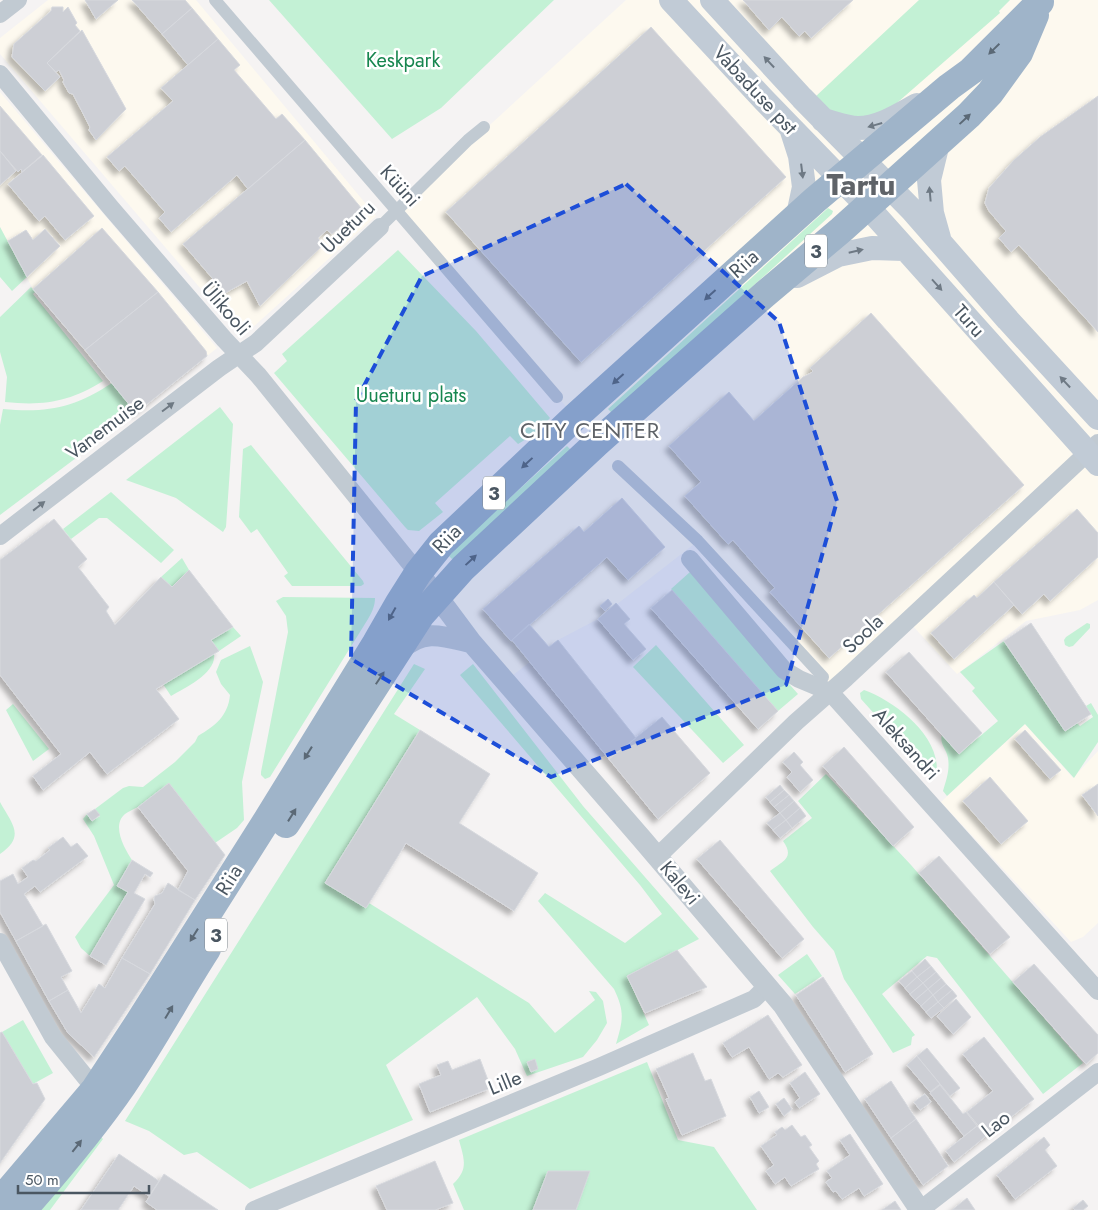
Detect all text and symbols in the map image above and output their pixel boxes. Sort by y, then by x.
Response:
street label: Vabaduse pst [706,39,804,141]
one-way arrow [988,43,1000,55]
park label: Keskpark [366,46,440,75]
one-way arrow [763,57,775,69]
one-way arrow [959,113,971,125]
one-way arrow [867,121,882,129]
street label: Küüni [373,158,427,214]
one-way arrow [798,163,806,179]
district label: Tartu [826,163,896,206]
one-way arrow [925,186,933,202]
street label: Uueturu [314,194,382,260]
road number: 3 [805,235,827,268]
street label: Riia [723,243,765,285]
one-way arrow [848,247,863,255]
street label: Ülikooli [195,276,257,342]
one-way arrow [931,279,943,291]
one-way arrow [705,289,717,301]
street label: Turu [946,298,992,344]
one-way arrow [612,373,624,385]
one-way arrow [1059,376,1071,388]
park label: Uueturu plats [356,381,466,410]
street label: Vanemuise [60,389,150,467]
one-way arrow [161,402,175,412]
district label: CITY CENTER [520,414,660,446]
one-way arrow [521,457,533,469]
road number: 3 [483,476,505,509]
one-way arrow [32,501,46,511]
street label: Riia [426,518,468,560]
one-way arrow [465,554,477,566]
street label: Soola [836,607,890,661]
one-way arrow [388,608,397,621]
one-way arrow [375,671,385,685]
street label: Aleksandri [866,701,946,787]
one-way arrow [303,746,313,760]
one-way arrow [287,808,297,821]
street label: Kalevi [653,855,707,911]
street label: Riia [208,859,250,901]
road number: 3 [205,918,227,952]
one-way arrow [189,928,198,942]
one-way arrow [164,1006,173,1019]
street label: Lille [484,1063,526,1103]
street label: Lao [975,1103,1017,1145]
one-way arrow [72,1139,82,1153]
scale bar [18,1162,149,1194]
text: 50 m [25,1169,59,1191]

